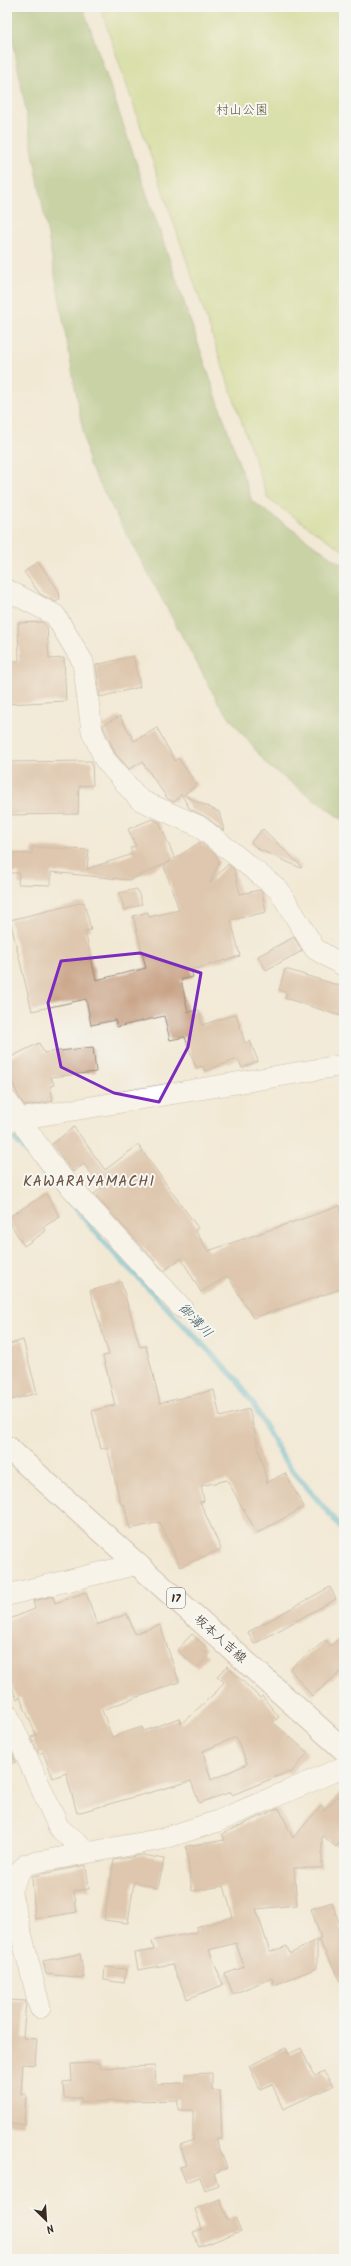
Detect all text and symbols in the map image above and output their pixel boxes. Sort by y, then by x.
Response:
park label: 村山公園 [216,100,268,121]
district label: KAWARAYAMACHI [23,1170,155,1194]
water label: 御溝川 [173,1298,218,1343]
road number: 17 [167,1588,185,1608]
street label: 坂本人吉線 [189,1610,252,1669]
north arrow [26,2200,66,2240]
text: N [43,2219,57,2238]

